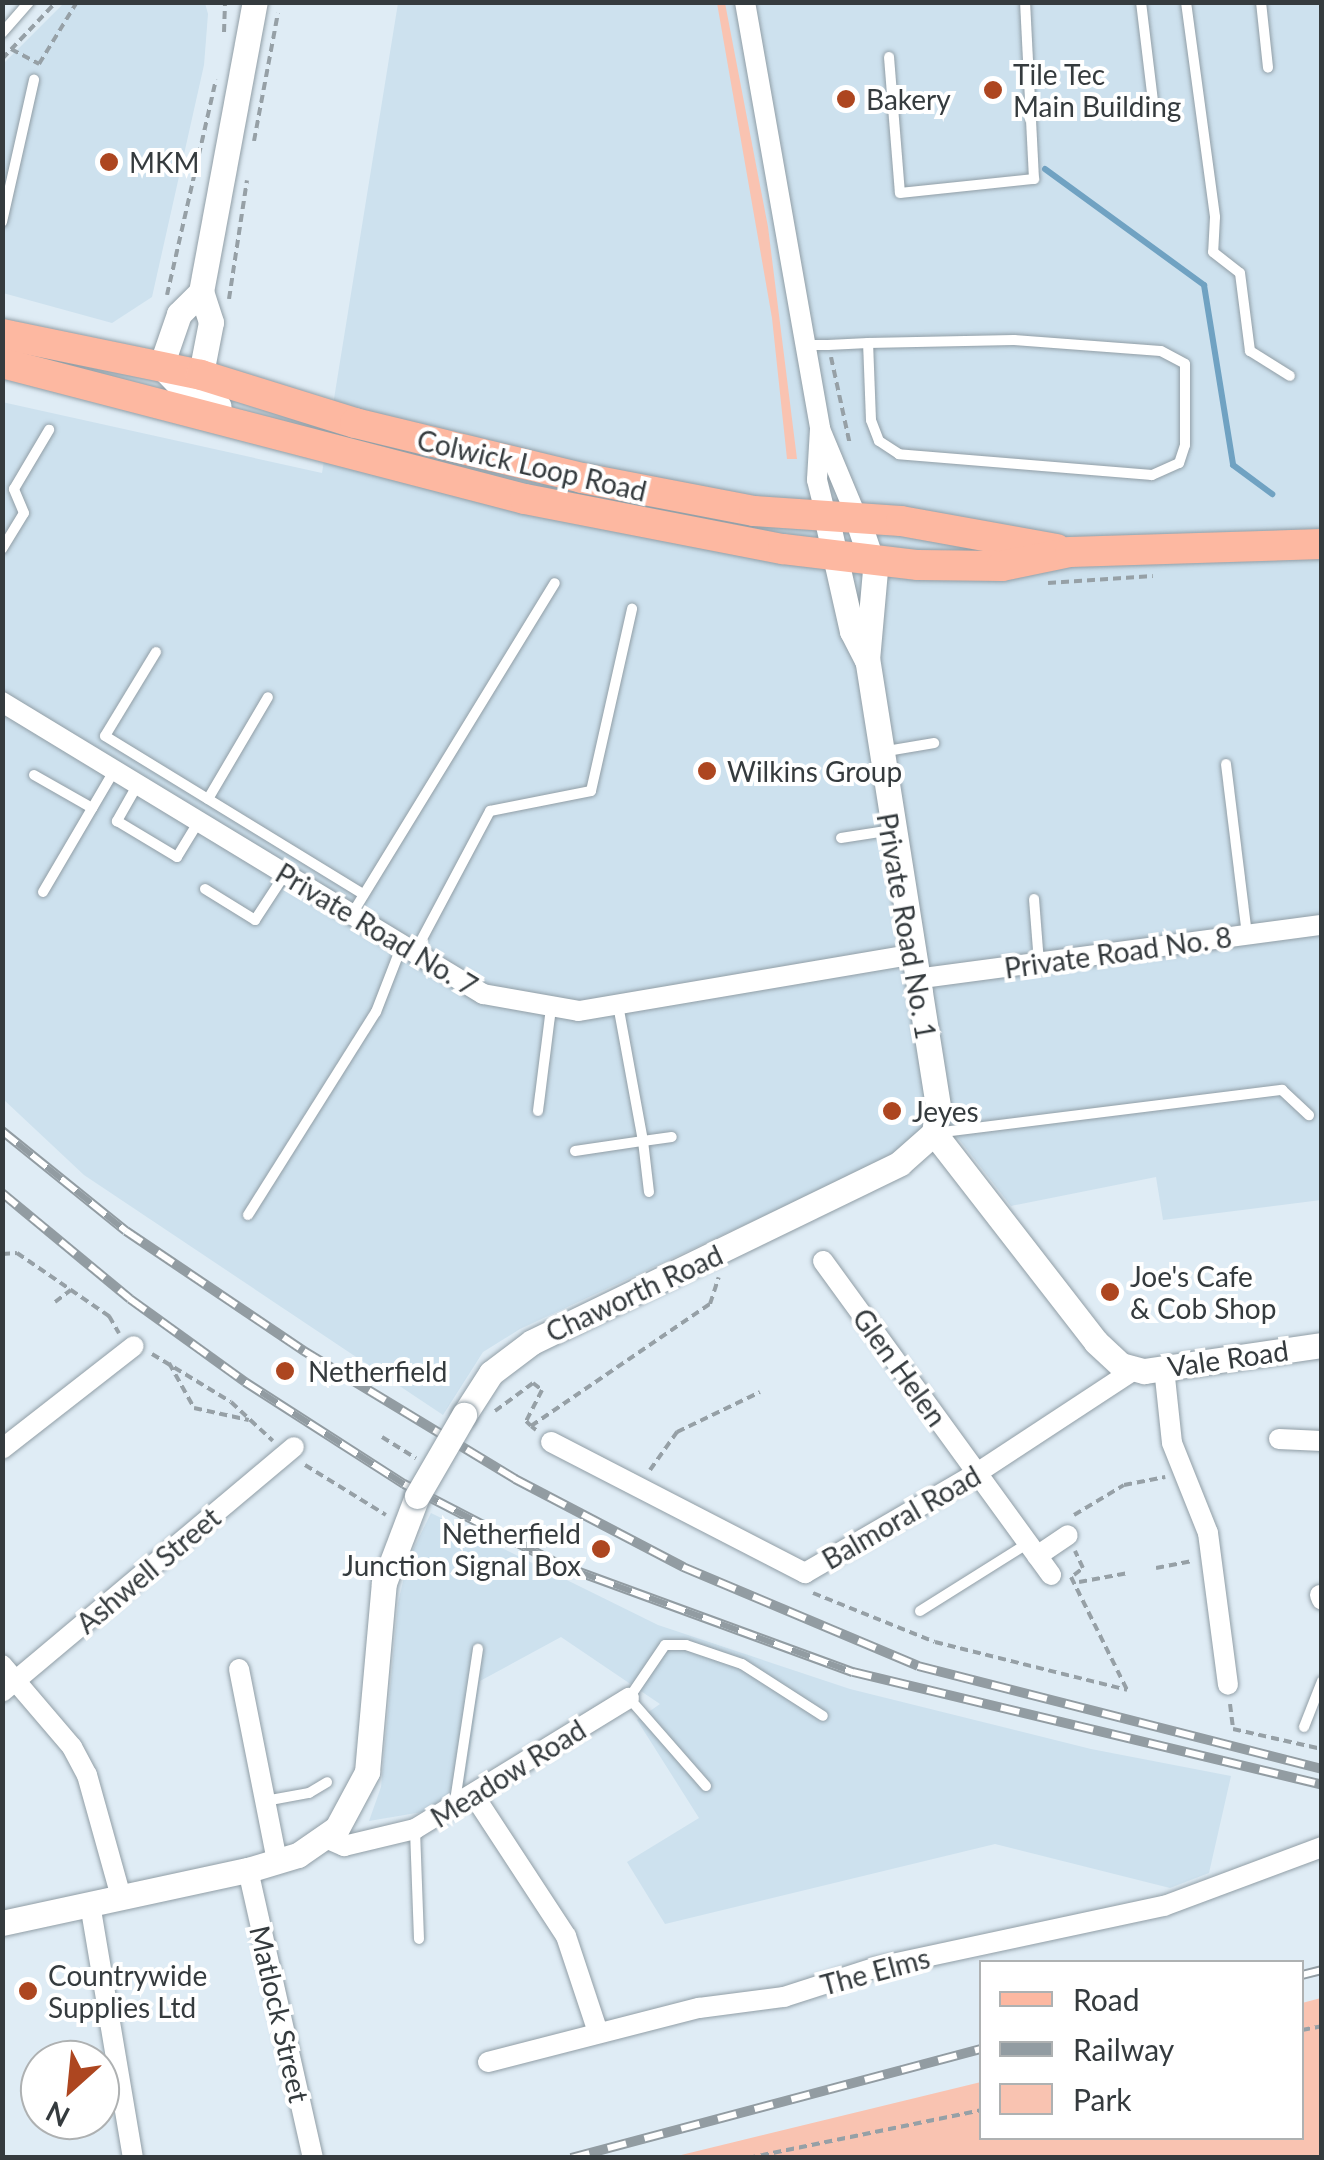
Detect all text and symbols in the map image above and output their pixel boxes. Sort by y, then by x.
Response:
place label: Tile Tec Main Building [1013,57,1181,123]
marker: Tile Tec Main Building [982,79,1004,101]
place label: Bakery [866,82,951,116]
marker: Bakery [835,88,857,110]
place label: MKM [129,145,200,179]
marker: MKM [98,151,120,173]
street label: Colwick Loop Road [414,422,650,508]
place label: Wilkins Group [727,754,902,788]
marker: Wilkins Group [696,760,718,782]
street label: Private Road No. 1 [871,810,943,1042]
street label: Private Road No. 7 [270,856,484,1002]
street label: Private Road No. 8 [1002,919,1234,985]
place label: Jeyes [912,1094,979,1128]
marker: Jeyes [881,1100,903,1122]
street label: Chaworth Road [540,1237,728,1349]
place label: Joe's Cafe & Cob Shop [1130,1259,1276,1325]
marker: Joe's Cafe & Cob Shop [1099,1281,1121,1303]
street label: Glen Helen [846,1302,954,1432]
street label: Vale Road [1166,1333,1290,1383]
place label: Netherfield [308,1354,447,1388]
marker: Netherfield [272,1358,298,1384]
street label: Balmoral Road [816,1458,986,1576]
street label: Ashwell Street [69,1500,227,1640]
place label: Netherfield Junction Signal Box [342,1516,581,1582]
marker: Netherfield Junction Signal Box [590,1538,612,1560]
street label: Meadow Road [424,1712,592,1834]
street label: Matlock Street [243,1922,317,2106]
street label: The Elms [817,1940,933,2002]
place label: Countrywide Supplies Ltd [48,1958,207,2024]
legend [979,1960,1304,2140]
marker: Countrywide Supplies Ltd [17,1980,39,2002]
text: Road [1073,1981,1140,2017]
text: Railway [1073,2031,1174,2067]
north arrow [20,2040,120,2140]
text: Park [1073,2081,1132,2117]
text: N [40,2095,75,2135]

